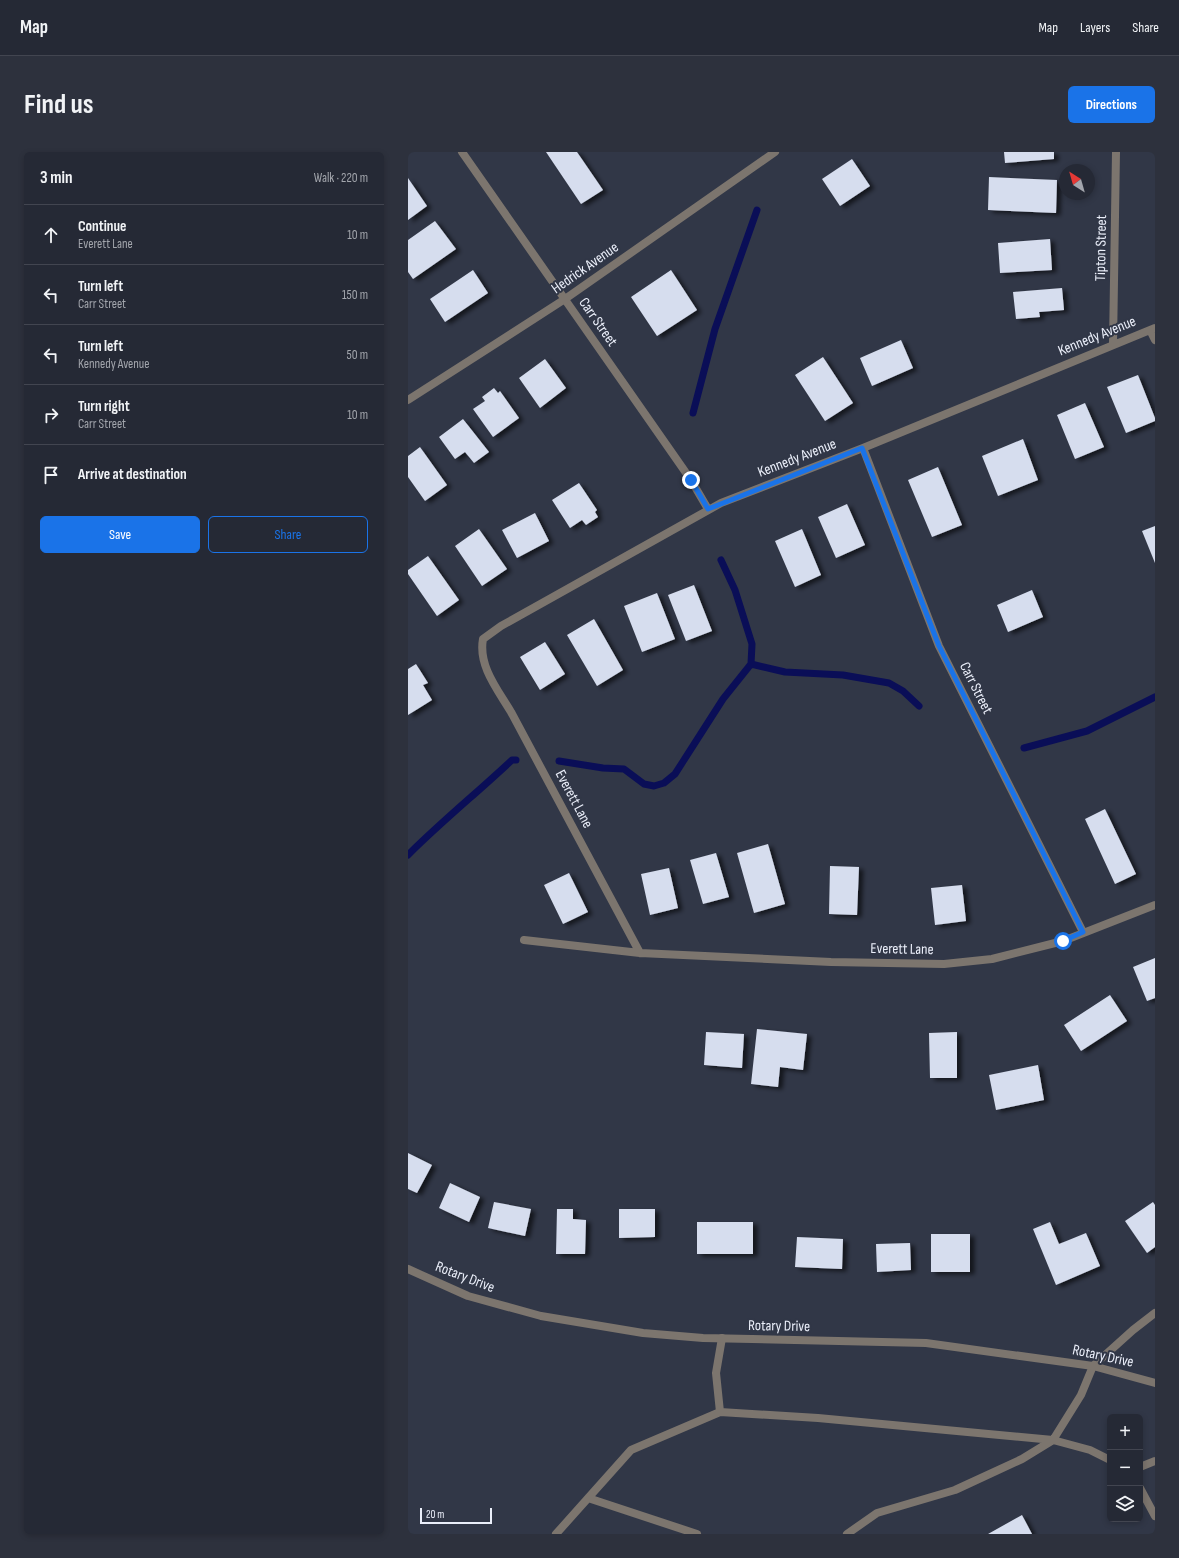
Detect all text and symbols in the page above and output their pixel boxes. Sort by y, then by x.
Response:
text: Map [20,16,48,39]
text: Map [1038,19,1058,36]
text: Layers [1080,19,1110,36]
text: Share [1132,19,1159,36]
button: Directions [1068,86,1155,123]
text: Find us [24,88,93,121]
north arrow [1059,164,1095,200]
text: 3 min [40,168,73,188]
text: Walk · 220 m [314,170,368,186]
street label: Tipton Street [1091,214,1111,281]
text: Continue [78,217,127,236]
icon: ahead [40,224,62,246]
text: 10 m [347,227,368,243]
text: Everett Lane [78,236,133,252]
street label: Hedrick Avenue [548,238,622,298]
text: Turn left [78,277,123,296]
icon: left [40,284,62,306]
text: 150 m [342,287,368,303]
street label: Carr Street [574,294,622,350]
text: Carr Street [78,296,126,312]
street label: Kennedy Avenue [1055,312,1139,360]
text: Turn left [78,337,123,356]
icon: left [40,344,62,366]
text: 50 m [347,347,368,363]
text: Kennedy Avenue [78,356,150,372]
text: Turn right [78,397,130,416]
icon: right [40,404,62,426]
text: 10 m [347,407,368,423]
text: Carr Street [78,416,126,432]
street label: Kennedy Avenue [755,434,839,482]
icon: arrive [40,464,62,486]
text: Arrive at destination [78,465,187,484]
route end [682,471,700,489]
button: Save [40,516,200,553]
button: Share [208,516,368,553]
street label: Carr Street [955,659,997,717]
street label: Everett Lane [551,767,597,831]
route start [1054,932,1072,950]
street label: Everett Lane [870,939,934,959]
street label: Rotary Drive [433,1257,497,1297]
street label: Rotary Drive [748,1316,810,1336]
street label: Rotary Drive [1071,1340,1135,1372]
map controls [1107,1414,1143,1522]
button: + [1107,1414,1143,1450]
button: − [1107,1450,1143,1486]
button: layers [1107,1486,1143,1522]
scale bar [420,1506,492,1525]
text: 20 m [426,1508,444,1521]

